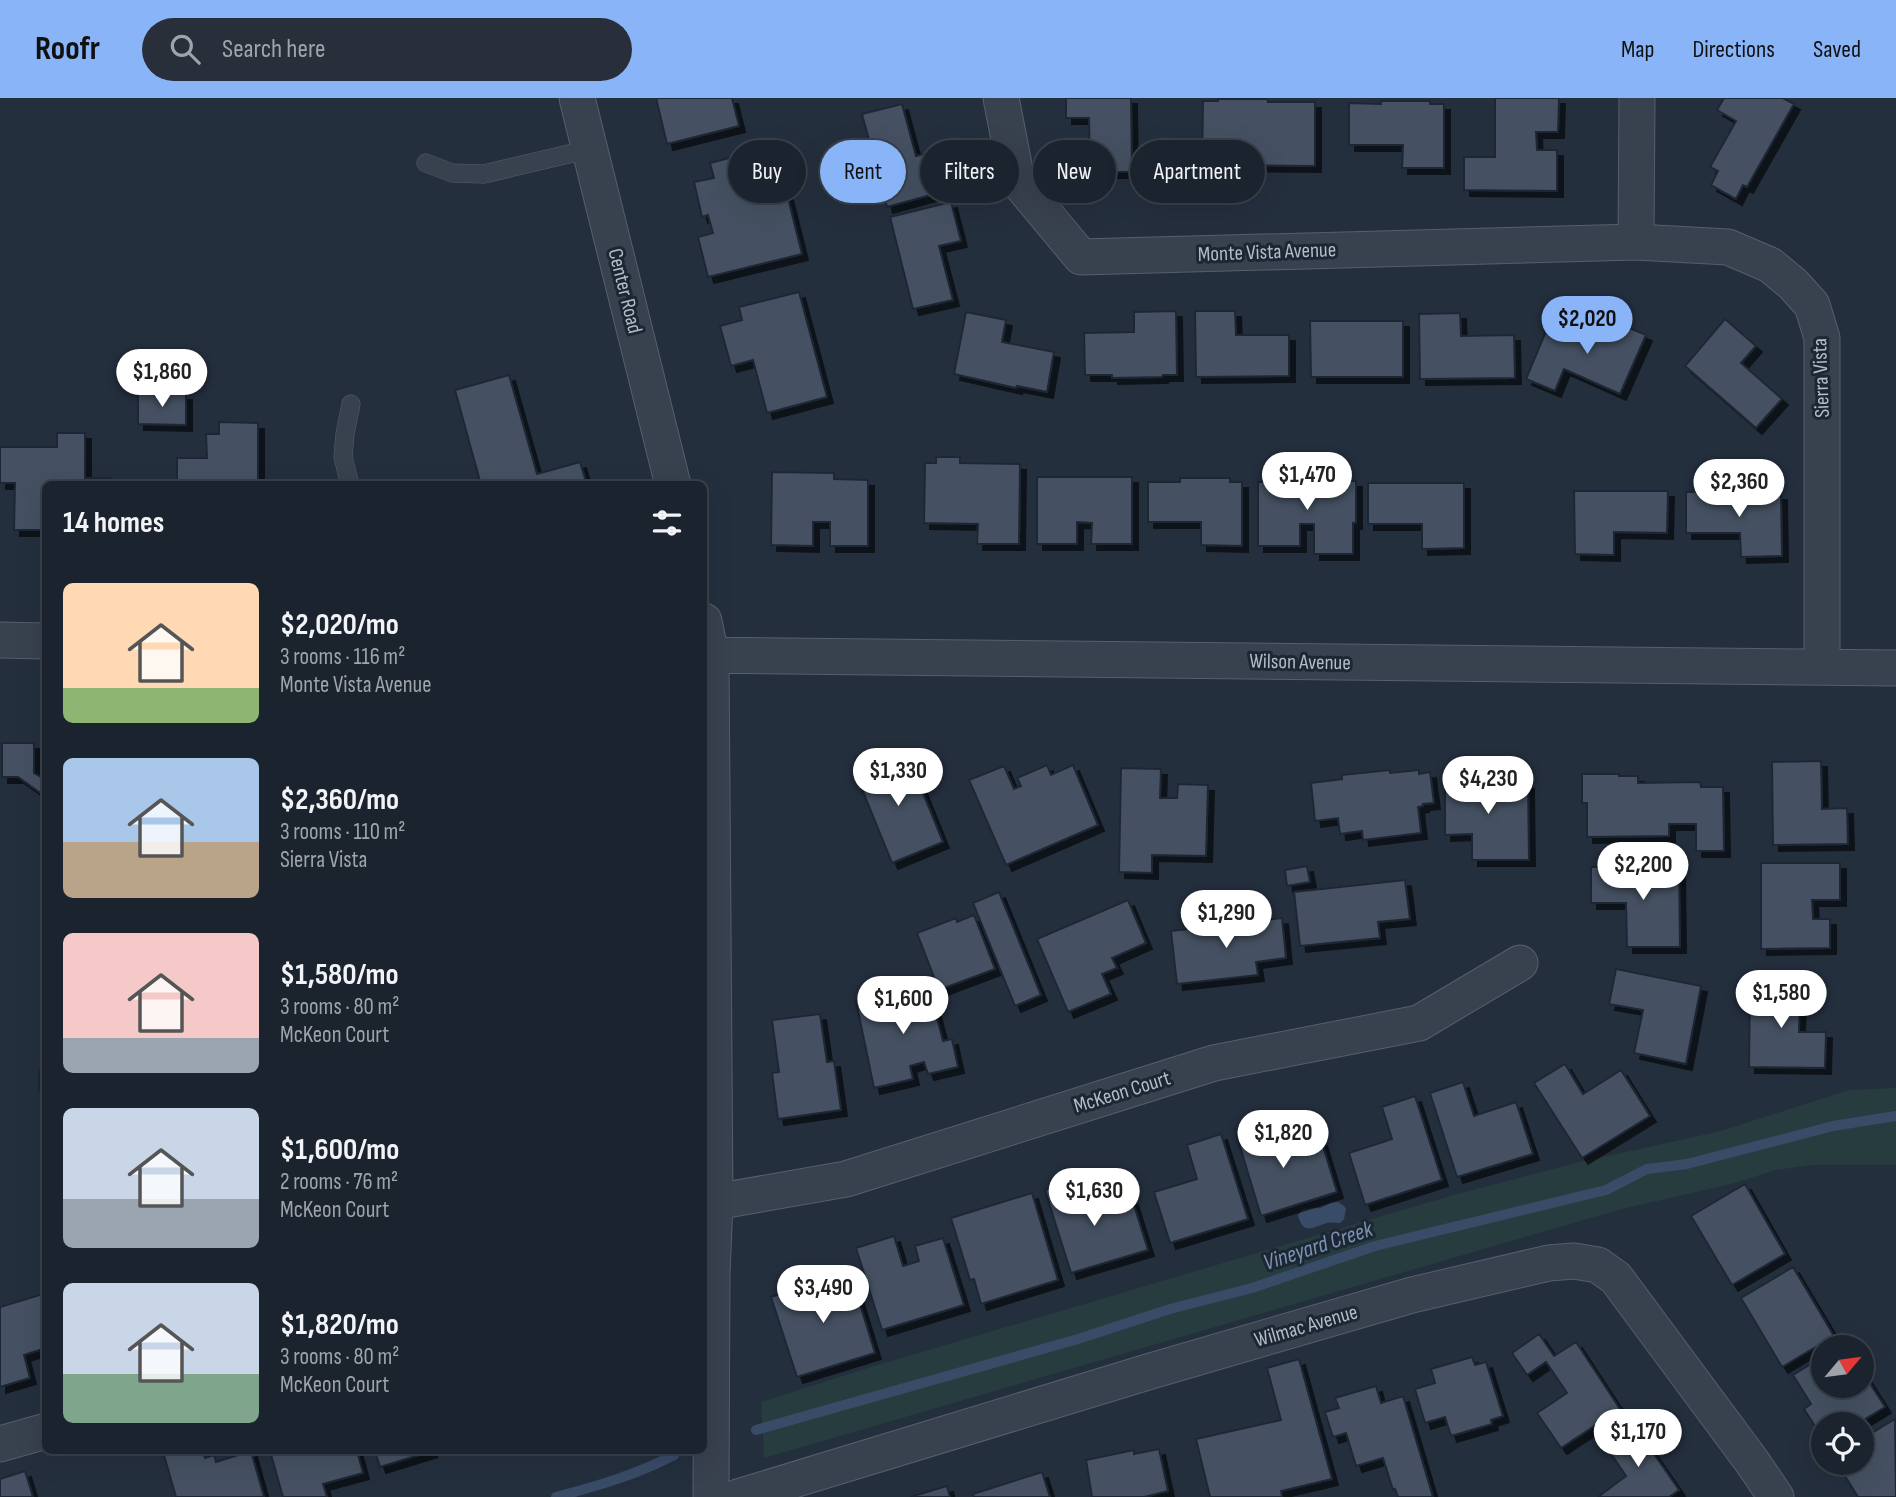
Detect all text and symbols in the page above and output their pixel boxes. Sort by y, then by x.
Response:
search box [142,18,632,81]
text: Roofr [35,29,100,69]
icon: search [166,30,204,68]
text: Search here [222,34,325,65]
text: Map [1621,35,1654,64]
text: Directions [1692,35,1775,64]
text: Saved [1813,35,1861,64]
chip: Buy [728,140,806,203]
chip: Rent [820,140,906,203]
chip: Filters [920,140,1019,203]
chip: New [1033,140,1116,203]
chip: Apartment [1130,140,1265,203]
street label: Monte Vista Avenue [1197,237,1337,267]
street label: Center Road [602,246,648,336]
pin: $2,020 [1530,296,1644,356]
text: $2,020 [1558,305,1616,333]
street label: Sierra Vista [1807,338,1835,418]
pin: $1,860 [105,350,219,409]
text: $1,860 [132,358,192,386]
pin: $1,470 [1250,452,1364,512]
pin: $2,360 [1682,460,1796,519]
text: $1,470 [1278,461,1336,489]
text: $2,360 [1709,468,1769,496]
icon: filters [648,504,686,542]
text: 14 homes [63,505,164,541]
text: $2,020/mo [280,607,399,643]
icon: home [119,611,203,695]
text: 3 rooms · 116 m² [280,643,405,671]
street label: Wilson Avenue [1249,649,1351,675]
text: Monte Vista Avenue [280,671,431,699]
pin: $1,330 [841,748,955,808]
pin: $4,230 [1431,756,1545,816]
text: $1,330 [869,757,927,785]
text: $4,230 [1458,765,1518,793]
text: $2,360/mo [280,782,399,818]
icon: home [119,786,203,870]
text: 3 rooms · 110 m² [280,818,405,846]
pin: $2,200 [1586,842,1700,902]
text: Sierra Vista [280,846,367,874]
text: $2,200 [1613,851,1673,879]
pin: $1,290 [1169,890,1283,950]
text: $1,290 [1197,899,1255,927]
text: $1,580/mo [280,957,399,993]
icon: home [119,961,203,1045]
pin: $1,580 [1724,970,1838,1030]
pin: $1,600 [846,976,960,1036]
text: $1,580 [1752,979,1810,1007]
text: $1,600 [873,985,933,1013]
text: 3 rooms · 80 m² [280,993,399,1021]
text: McKeon Court [280,1021,389,1049]
street label: McKeon Court [1071,1065,1173,1119]
pin: $1,820 [1226,1110,1340,1170]
text: $1,820 [1254,1119,1312,1147]
text: $1,600/mo [280,1132,399,1168]
icon: home [119,1136,203,1220]
text: 2 rooms · 76 m² [280,1168,398,1196]
pin: $1,630 [1037,1168,1151,1228]
text: $1,630 [1065,1177,1123,1205]
text: McKeon Court [280,1196,389,1224]
water label: Vineyard Creek [1260,1215,1377,1277]
pin: $3,490 [766,1266,880,1325]
text: $3,490 [793,1274,853,1302]
street label: Wilmac Avenue [1252,1299,1360,1353]
text: $1,820/mo [280,1307,399,1343]
icon: home [119,1311,203,1395]
north arrow [1811,1335,1874,1398]
map controls [1811,1335,1874,1475]
text: 3 rooms · 80 m² [280,1343,399,1371]
text: McKeon Court [280,1371,389,1399]
pin: $1,170 [1581,1410,1695,1469]
button: locate [1811,1412,1874,1475]
text: $1,170 [1610,1418,1666,1446]

